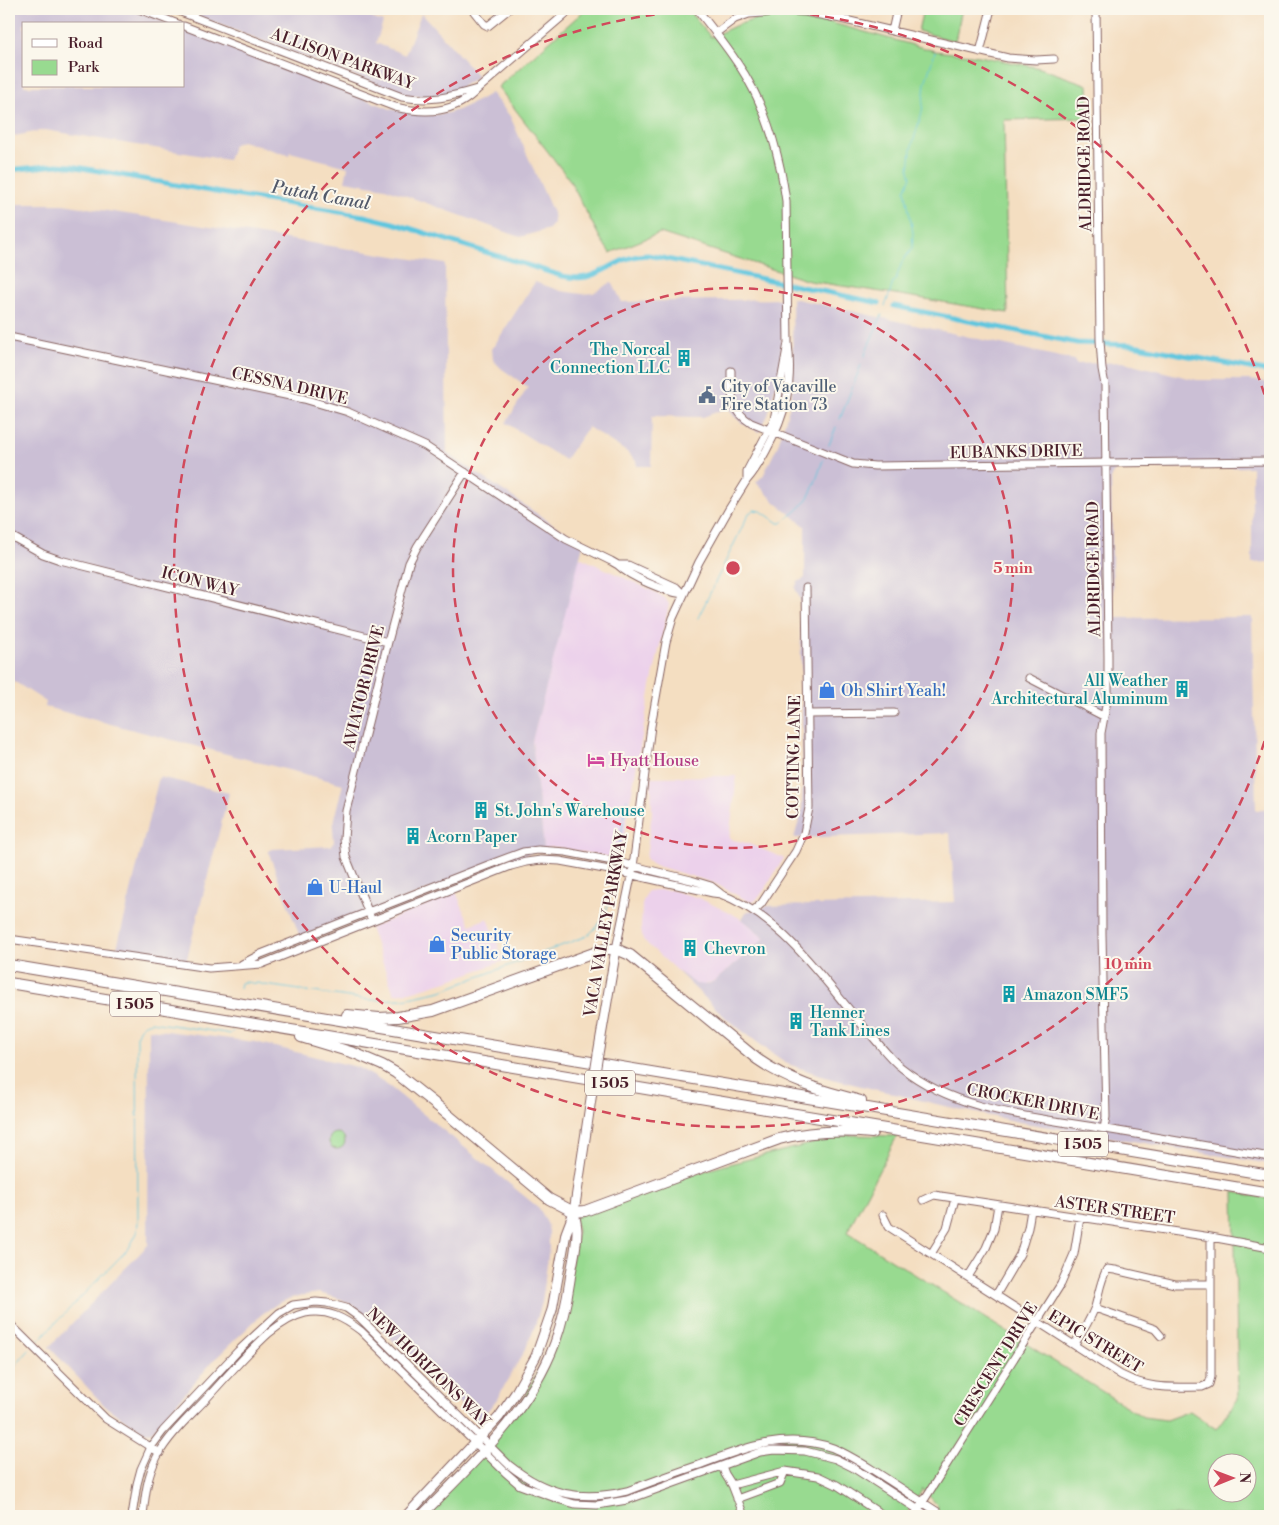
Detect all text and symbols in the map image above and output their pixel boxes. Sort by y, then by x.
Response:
legend [22,22,185,88]
street label: ALLISON PARKWAY [267,23,419,95]
text: Road [68,34,103,53]
text: Park [68,58,100,77]
street label: ALDRIDGE ROAD [1074,96,1096,233]
water label: Putah Canal [269,175,372,215]
place label: The Norcal Connection LLC [550,340,670,378]
building icon: The Norcal Connection LLC [674,348,694,368]
street label: CESSNA DRIVE [230,363,350,409]
place label: City of Vacaville Fire Station 73 [721,377,837,415]
public building icon: City of Vacaville Fire Station 73 [697,385,717,405]
street label: EUBANKS DRIVE [949,441,1083,463]
street label: ALDRIDGE ROAD [1083,501,1105,638]
centre of rings [724,559,742,577]
text: 5 min [993,559,1033,578]
street label: ICON WAY [159,563,242,602]
street label: AVIATOR DRIVE [339,623,389,752]
place label: All Weather Architectural Aluminum [990,671,1168,709]
building icon: All Weather Architectural Aluminum [1172,679,1192,699]
shop icon: Oh Shirt Yeah! [817,680,837,700]
place label: Oh Shirt Yeah! [841,681,946,701]
street label: COTTING LANE [783,695,805,819]
hotel icon: Hyatt House [586,750,606,770]
place label: Hyatt House [610,751,699,771]
building icon: St. John's Warehouse [471,800,491,820]
place label: St. John's Warehouse [495,801,645,821]
building icon: Acorn Paper [403,826,423,846]
place label: Acorn Paper [426,827,517,847]
street label: VACA VALLEY PARKWAY [580,828,632,1020]
shop icon: U-Haul [305,877,325,897]
place label: U-Haul [329,878,382,898]
place label: Security Public Storage [451,926,556,964]
shop icon: Security Public Storage [427,934,447,954]
building icon: Chevron [680,938,700,958]
place label: Chevron [704,939,766,959]
text: 10 min [1104,955,1153,974]
building icon: Amazon SMF5 [999,984,1019,1004]
place label: Amazon SMF5 [1022,985,1128,1005]
road number: I 505 [110,992,160,1016]
place label: Henner Tank Lines [810,1003,890,1041]
building icon: Henner Tank Lines [786,1011,806,1031]
road number: I 505 [585,1070,635,1096]
street label: CROCKER DRIVE [965,1079,1101,1125]
road number: I 505 [1058,1132,1108,1156]
street label: ASTER STREET [1052,1192,1176,1228]
street label: CRESCENT DRIVE [949,1299,1042,1430]
street label: NEW HORIZONS WAY [362,1304,495,1433]
street label: EPIC STREET [1045,1306,1146,1378]
north arrow [1206,1452,1256,1502]
text: N [1235,1472,1253,1483]

